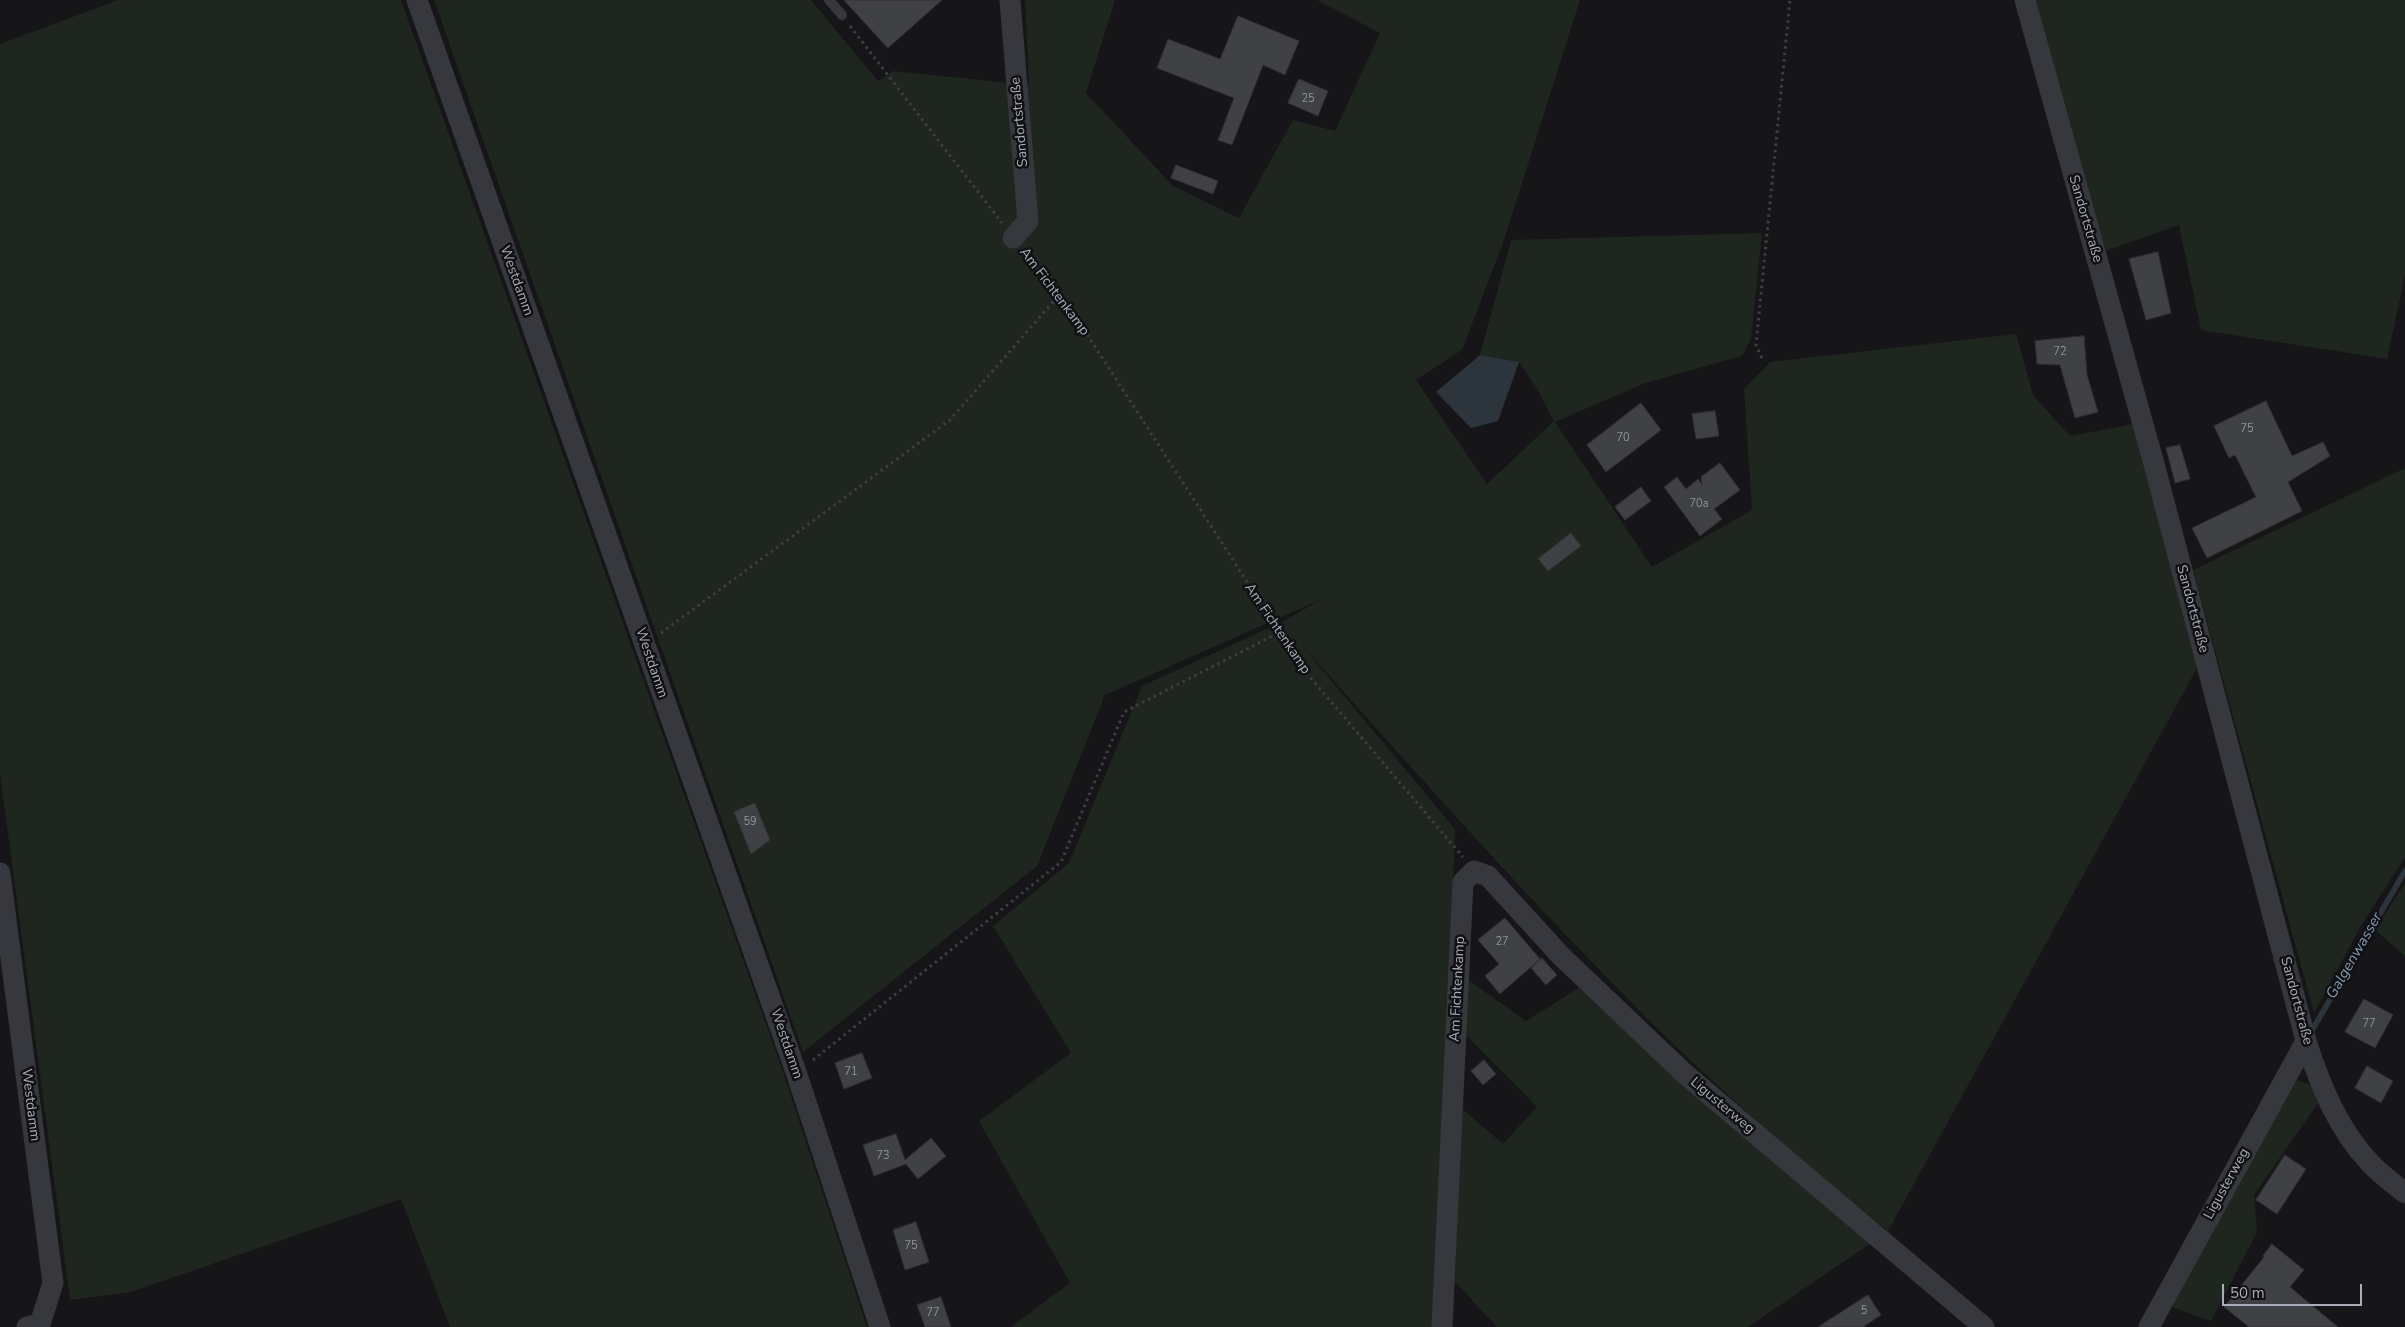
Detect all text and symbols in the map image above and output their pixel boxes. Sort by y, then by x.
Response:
street label: Sandortstraße [1008,76,1032,168]
house number: 25 [1301,92,1315,106]
street label: Sandortstraße [2064,173,2106,265]
street label: Westdamm [496,244,536,318]
street label: Am Fichtenkamp [1015,245,1093,339]
house number: 72 [2053,345,2067,359]
house number: 75 [2240,422,2254,436]
house number: 70 [1616,431,1630,445]
house number: 70a [1689,497,1709,511]
street label: Sandortstraße [2172,563,2212,655]
street label: Am Fichtenkamp [1240,580,1314,678]
street label: Westdamm [631,626,671,700]
house number: 59 [743,815,757,829]
water label: Galgenwasser [2323,910,2387,1002]
house number: 27 [1495,935,1509,949]
street label: Am Fichtenkamp [1447,936,1469,1042]
street label: Sandortstraße [2276,955,2316,1047]
street label: Westdamm [766,1007,806,1081]
house number: 77 [2362,1017,2376,1031]
house number: 71 [844,1065,858,1079]
street label: Westdamm [17,1068,43,1142]
street label: Ligusterweg [1686,1074,1758,1138]
street label: Ligusterweg [2201,1146,2253,1222]
house number: 73 [876,1149,890,1163]
house number: 75 [904,1239,918,1253]
scale bar [2225,1274,2365,1306]
text: 50 m [2230,1283,2265,1303]
house number: 5 [1861,1304,1867,1318]
house number: 77 [926,1306,940,1320]

